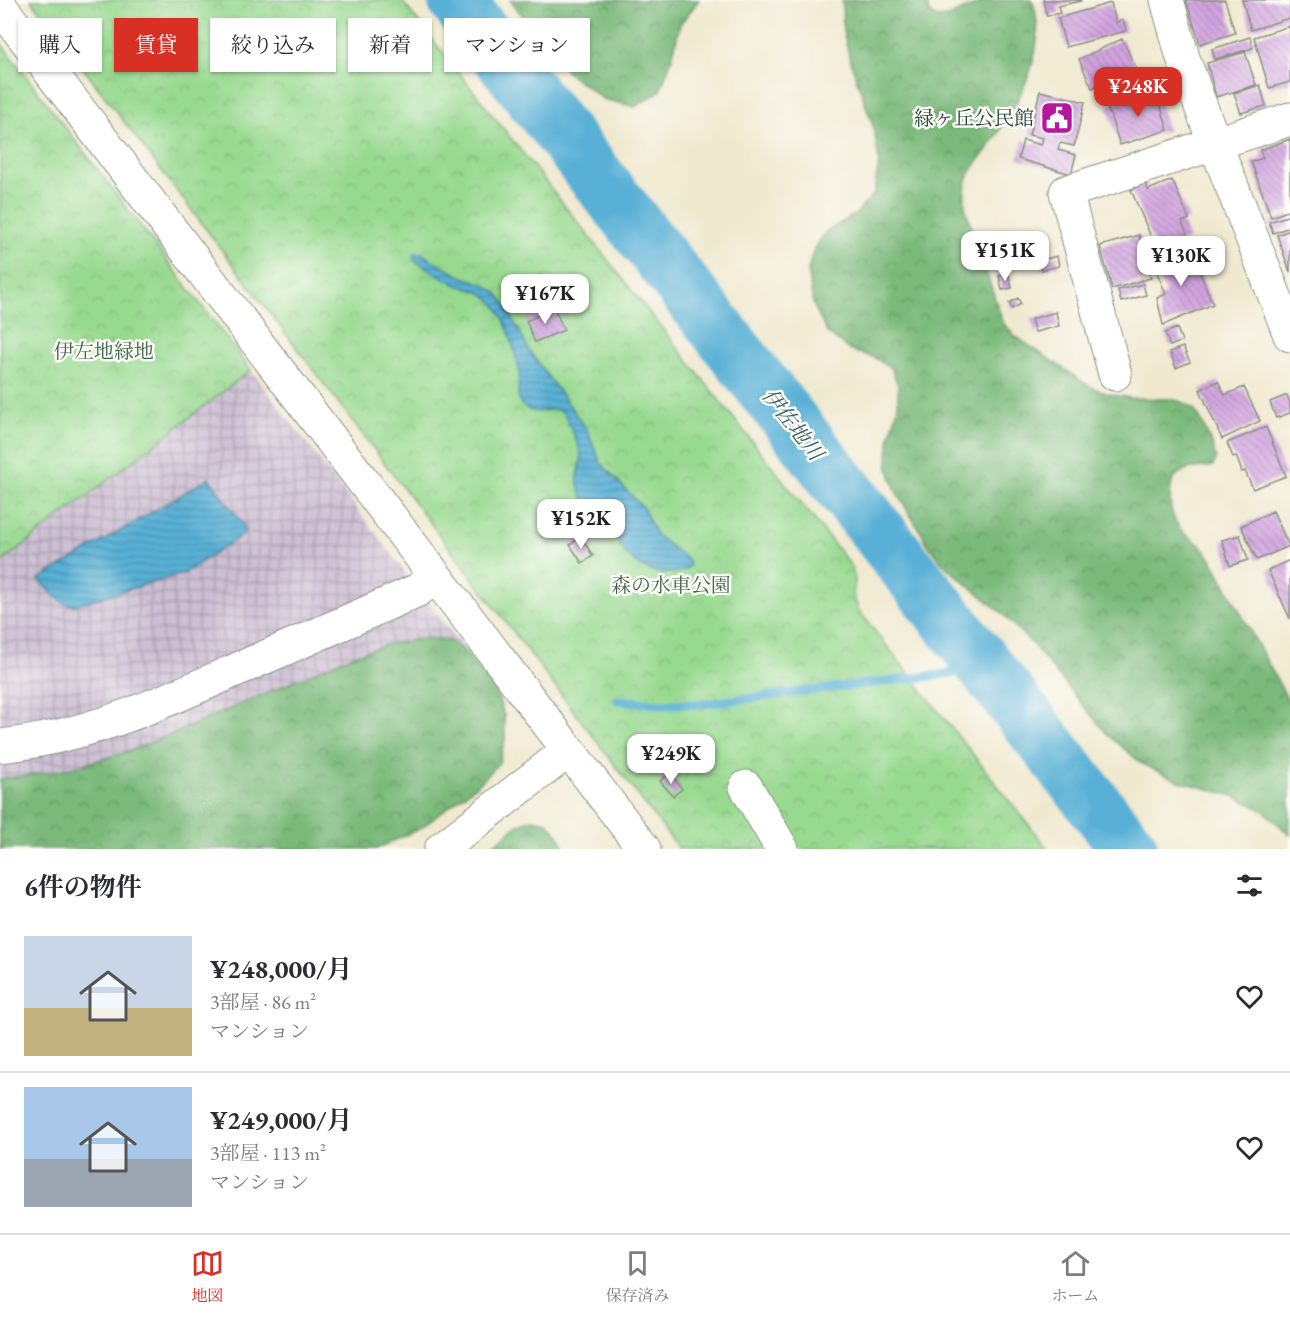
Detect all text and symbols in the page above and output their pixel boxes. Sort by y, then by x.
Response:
chip: 購入 [18,18,102,72]
chip: 賃貸 [114,18,198,72]
chip: 絞り込み [210,18,336,72]
chip: 新着 [348,18,432,72]
chip: マンション [444,18,590,72]
pin: ¥248K [1096,67,1180,118]
text: ¥248K [1108,73,1168,99]
public building icon: 緑ヶ丘公民館 [1039,100,1075,136]
place label: 緑ヶ丘公民館 [914,105,1034,131]
pin: ¥151K [963,231,1047,282]
pin: ¥130K [1139,236,1223,287]
text: ¥151K [975,237,1035,263]
text: ¥130K [1151,242,1211,268]
pin: ¥167K [503,274,587,325]
text: ¥167K [515,280,575,306]
park label: 伊左地緑地 [54,338,154,364]
water label: 伊佐地川 [757,383,831,467]
pin: ¥152K [539,499,623,550]
text: ¥152K [551,505,611,531]
park label: 森の水車公園 [611,572,731,598]
pin: ¥249K [629,734,713,785]
text: ¥249K [641,740,701,766]
icon: filters [1233,869,1266,902]
text: 6件の物件 [24,870,142,904]
text: ¥248,000/月 [210,952,352,986]
icon: home [72,960,144,1032]
icon: heart [1233,980,1266,1013]
text: 3部屋 · 86 m² [210,989,316,1015]
text: マンション [210,1018,309,1044]
text: ¥249,000/月 [210,1103,352,1137]
icon: home [72,1111,144,1183]
icon: heart [1233,1131,1266,1164]
text: 3部屋 · 113 m² [210,1140,326,1166]
text: マンション [210,1169,309,1195]
tab: 地図 [191,1247,224,1306]
tab: 保存済み [605,1247,670,1306]
tab: ホーム [1051,1247,1099,1306]

